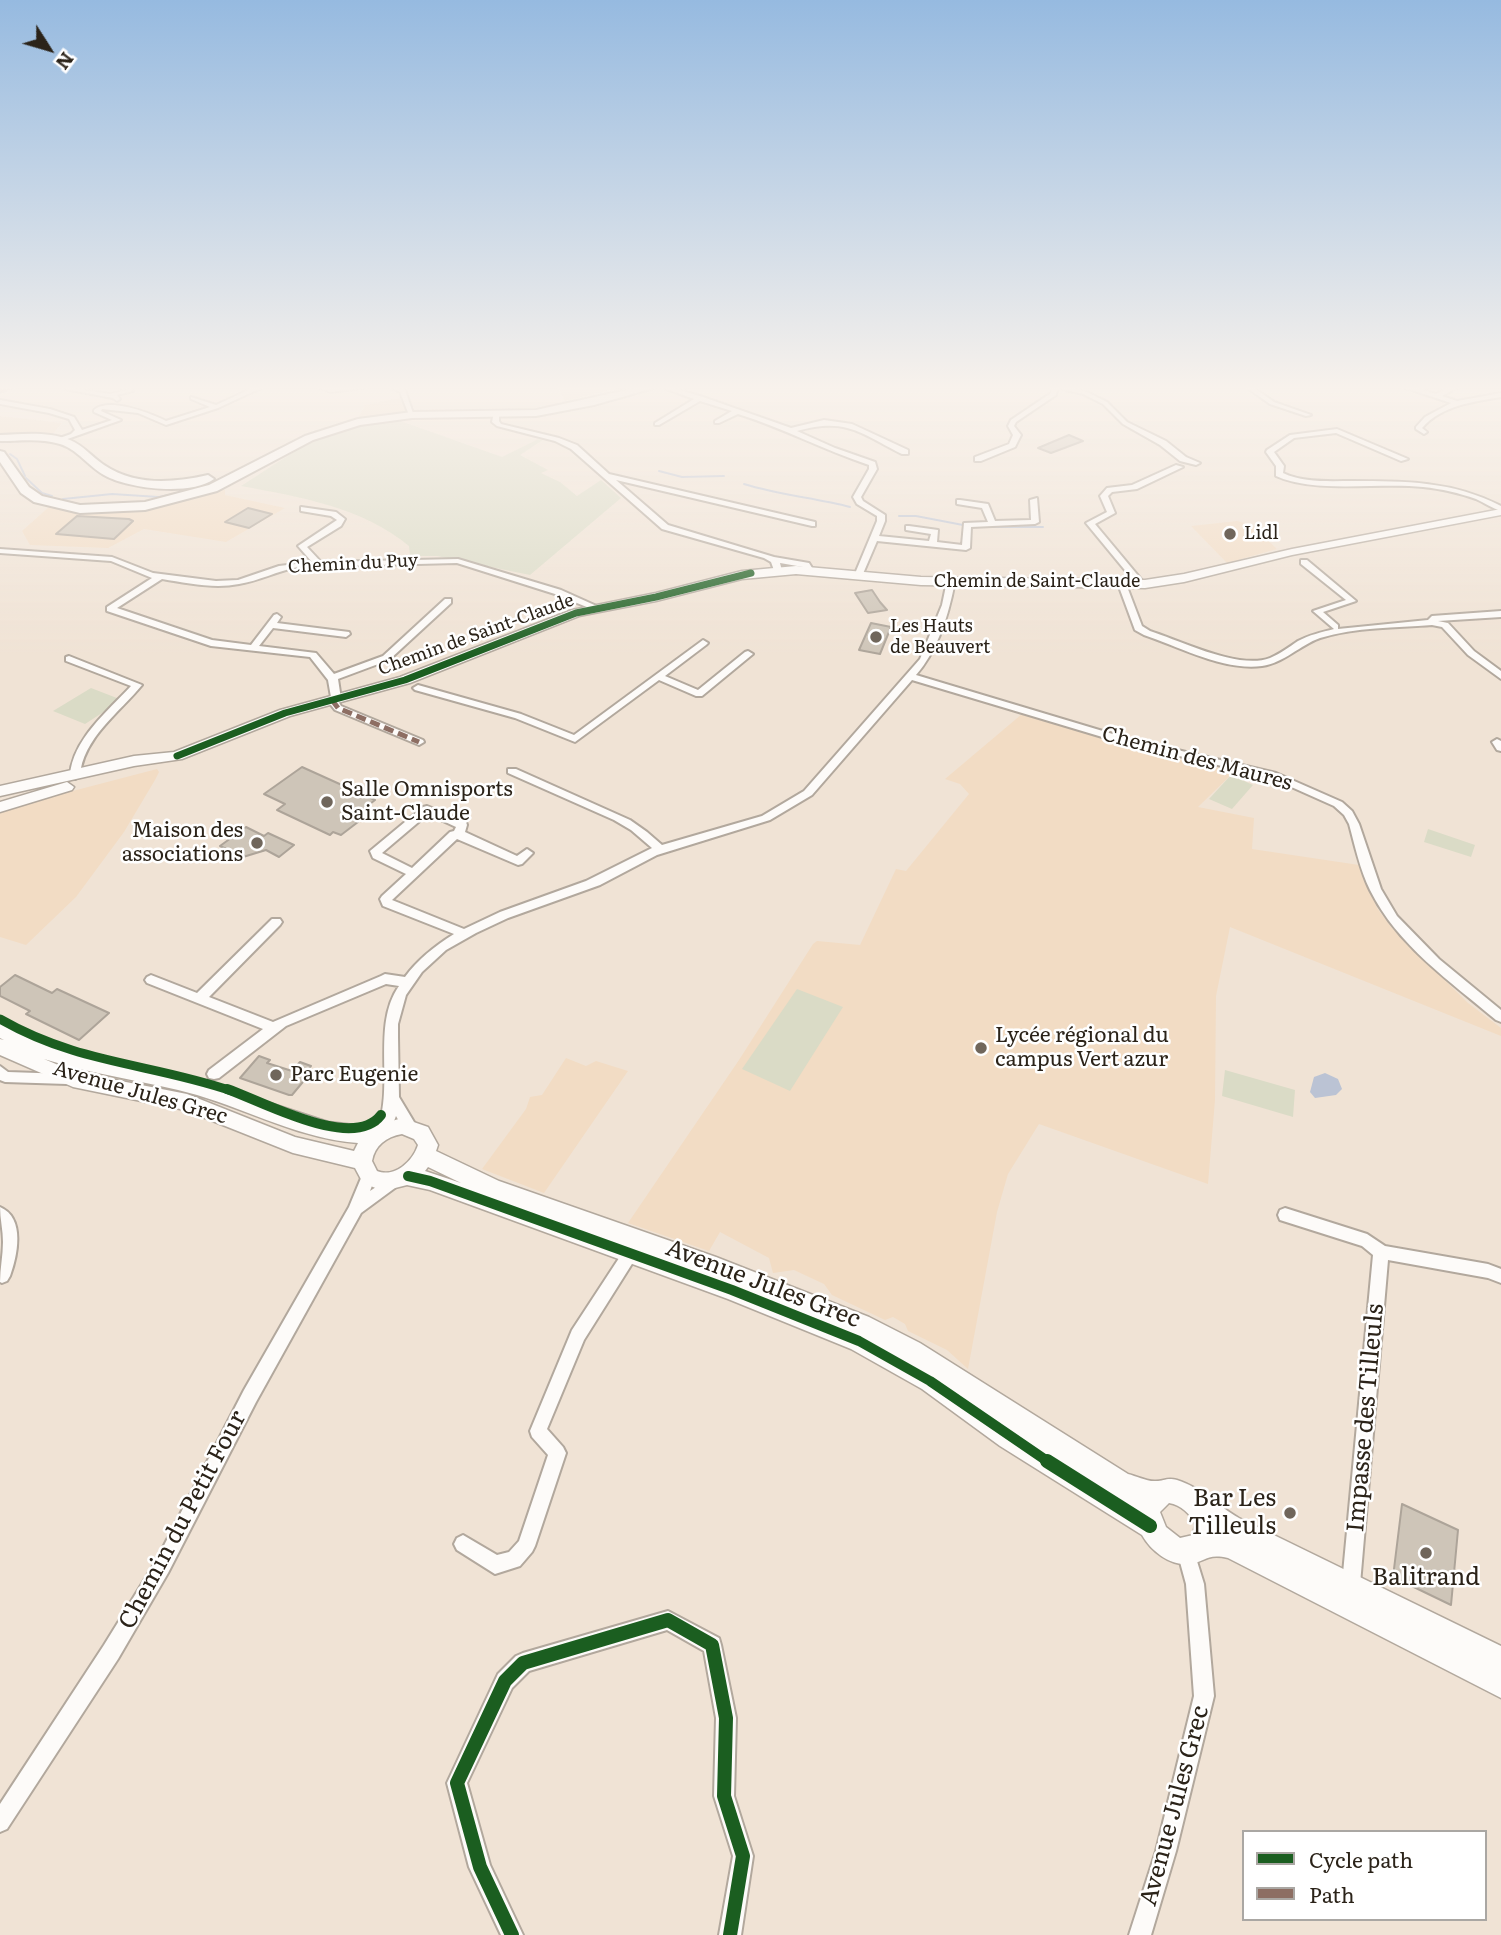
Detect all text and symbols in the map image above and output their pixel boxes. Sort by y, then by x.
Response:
north arrow [14,14,84,84]
text: N [50,47,82,76]
place label: Lidl [1244,523,1279,545]
marker: Lidl [1222,526,1238,542]
street label: Chemin du Puy [287,550,419,578]
street label: Chemin de Saint-Claude [934,571,1140,593]
street label: Chemin de Saint-Claude [375,590,577,680]
place label: Les Hauts de Beauvert [890,616,990,658]
marker: Les Hauts de Beauvert [868,629,884,645]
street label: Chemin des Maures [1099,721,1295,797]
place label: Salle Omnisports Saint-Claude [341,777,513,827]
marker: Salle Omnisports Saint-Claude [319,794,335,810]
place label: Maison des associations [122,818,243,868]
marker: Maison des associations [249,835,265,851]
place label: Lycée régional du campus Vert azur [995,1023,1169,1073]
marker: Lycée régional du campus Vert azur [973,1040,989,1056]
street label: Avenue Jules Grec [50,1056,230,1130]
place label: Parc Eugenie [290,1062,418,1088]
marker: Parc Eugenie [268,1067,284,1083]
street label: Avenue Jules Grec [662,1234,864,1334]
street label: Impasse des Tilleuls [1342,1303,1390,1533]
street label: Chemin du Petit Four [113,1406,253,1634]
place label: Bar Les Tilleuls [1188,1485,1276,1541]
marker: Bar Les Tilleuls [1282,1505,1298,1521]
marker: Balitrand [1418,1545,1434,1561]
place label: Balitrand [1372,1564,1480,1592]
street label: Avenue Jules Grec [1134,1703,1216,1909]
legend [1242,1830,1487,1921]
text: Cycle path [1309,1843,1413,1874]
text: Path [1309,1878,1355,1909]

